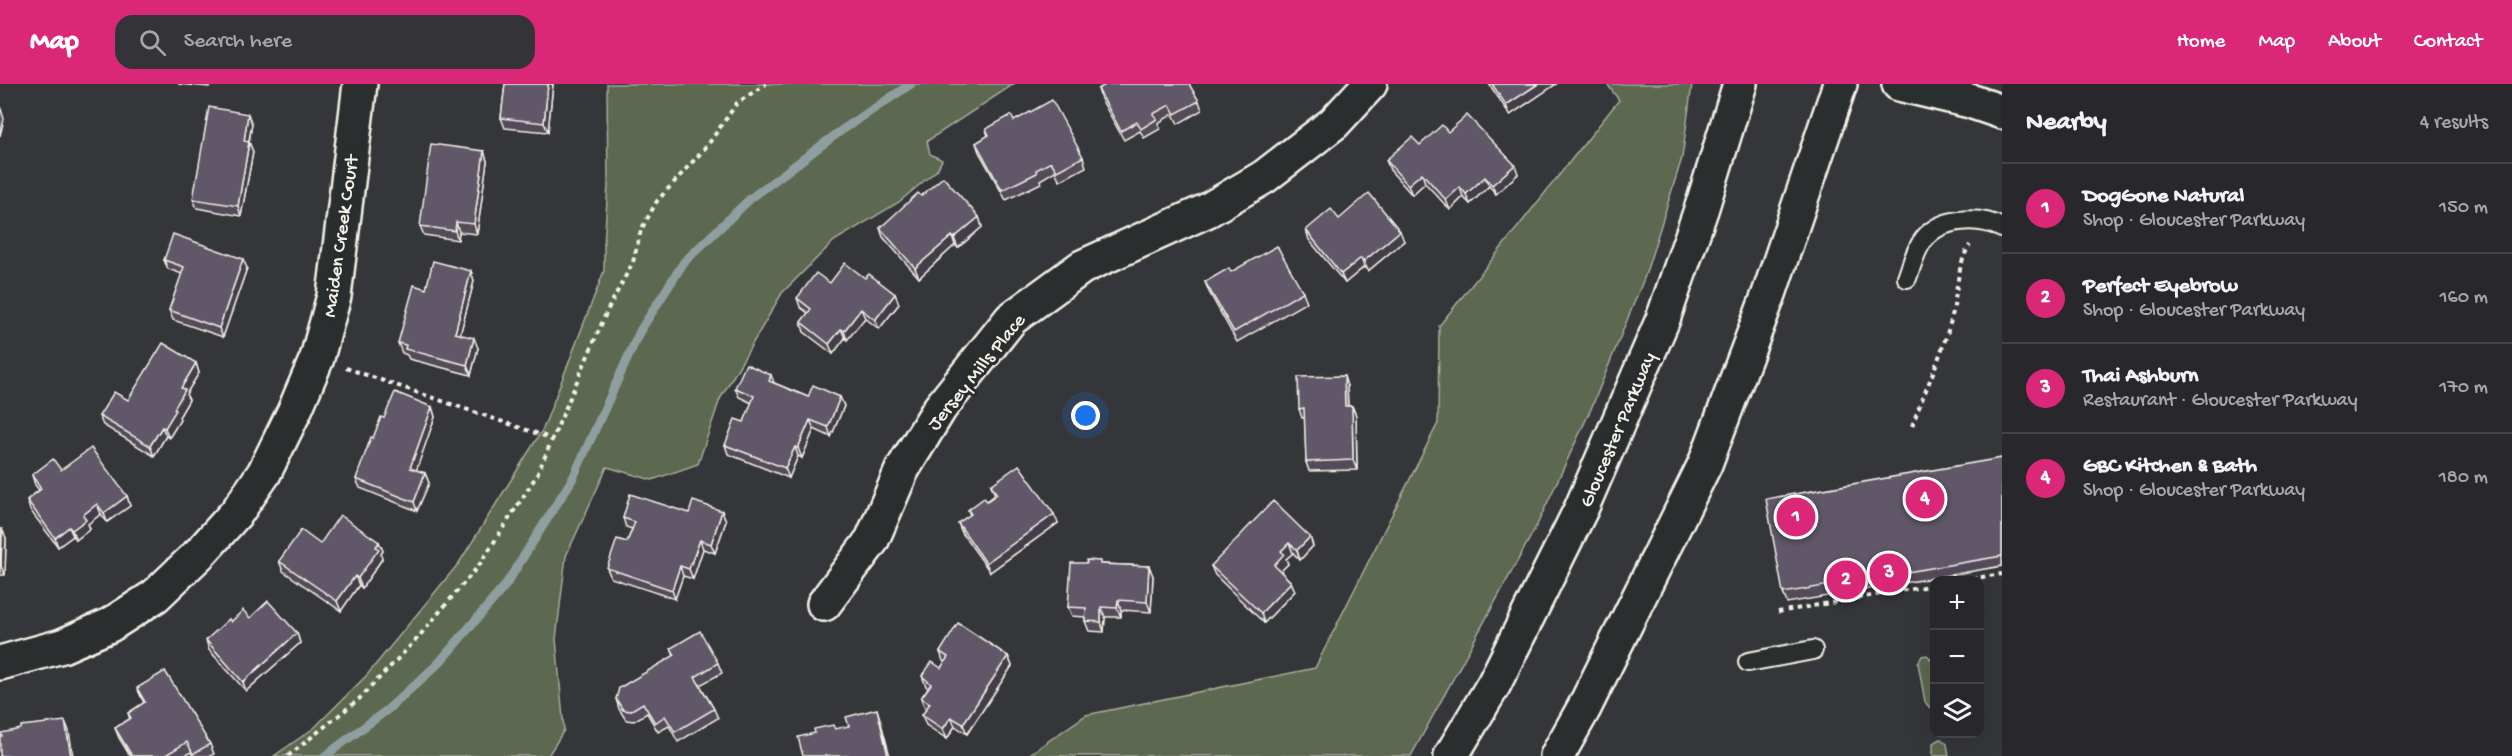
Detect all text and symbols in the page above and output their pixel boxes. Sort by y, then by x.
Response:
search box [115,15,535,69]
text: Map [30,26,79,59]
icon: search [136,26,169,59]
text: Search here [184,29,292,55]
text: Home [2177,30,2225,55]
text: Map [2258,30,2295,55]
text: About [2328,30,2381,55]
text: Contact [2414,30,2482,55]
text: Nearby [2026,108,2107,139]
text: 4 results [2420,112,2488,135]
street label: Maiden Creek Court [320,152,365,319]
text: DogGone Natural [2083,184,2244,210]
text: 1 [2041,197,2050,220]
text: 150 m [2439,197,2488,220]
text: Shop · Gloucester Parkway [2083,210,2305,233]
text: Perfect Eyebrow [2083,274,2238,300]
text: 2 [2041,287,2050,310]
text: 160 m [2439,287,2488,310]
text: Shop · Gloucester Parkway [2083,300,2305,323]
street label: Jersey Mills Place [924,310,1032,436]
street label: Gloucester Parkway [1576,349,1662,511]
text: Thai Ashburn [2083,364,2199,390]
text: 3 [2040,377,2051,400]
text: 170 m [2439,377,2488,400]
text: Restaurant · Gloucester Parkway [2083,390,2358,413]
your location [1071,401,1100,430]
text: GBC Kitchen & Bath [2083,454,2257,480]
text: 4 [2041,467,2050,490]
text: 180 m [2439,467,2488,490]
pin: 4 [1906,476,1944,522]
text: Shop · Gloucester Parkway [2083,480,2305,503]
pin: 1 [1776,494,1816,540]
pin: 3 [1870,550,1908,596]
pin: 2 [1826,558,1866,602]
map controls [1930,576,1984,738]
button: + [1930,576,1984,630]
button: − [1930,630,1984,684]
button: layers [1930,684,1984,738]

